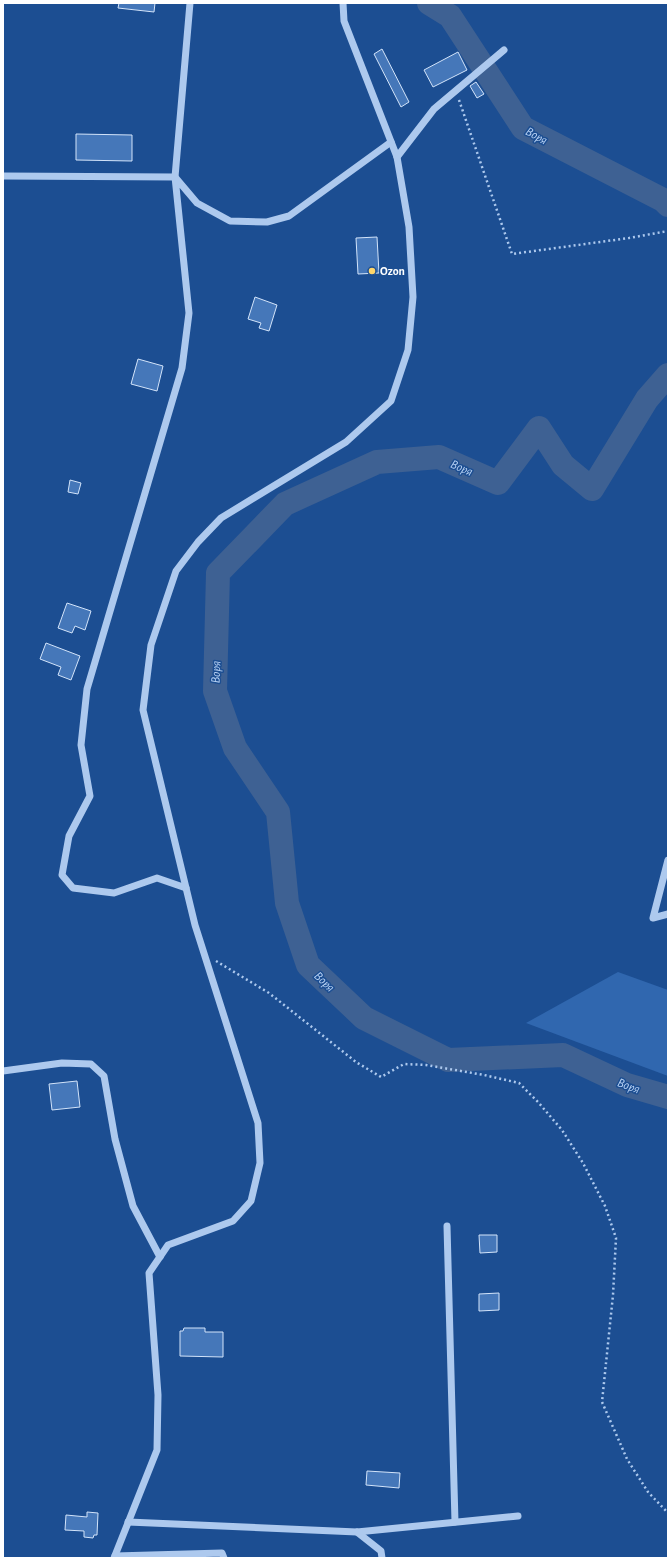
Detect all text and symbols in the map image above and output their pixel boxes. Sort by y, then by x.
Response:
water label: Воря [523,125,549,148]
place label: Ozon [380,265,405,277]
marker: Ozon [367,266,377,276]
water label: Воря [448,458,474,479]
water label: Воря [210,660,223,684]
water label: Воря [311,969,337,995]
water label: Воря [616,1076,641,1096]

